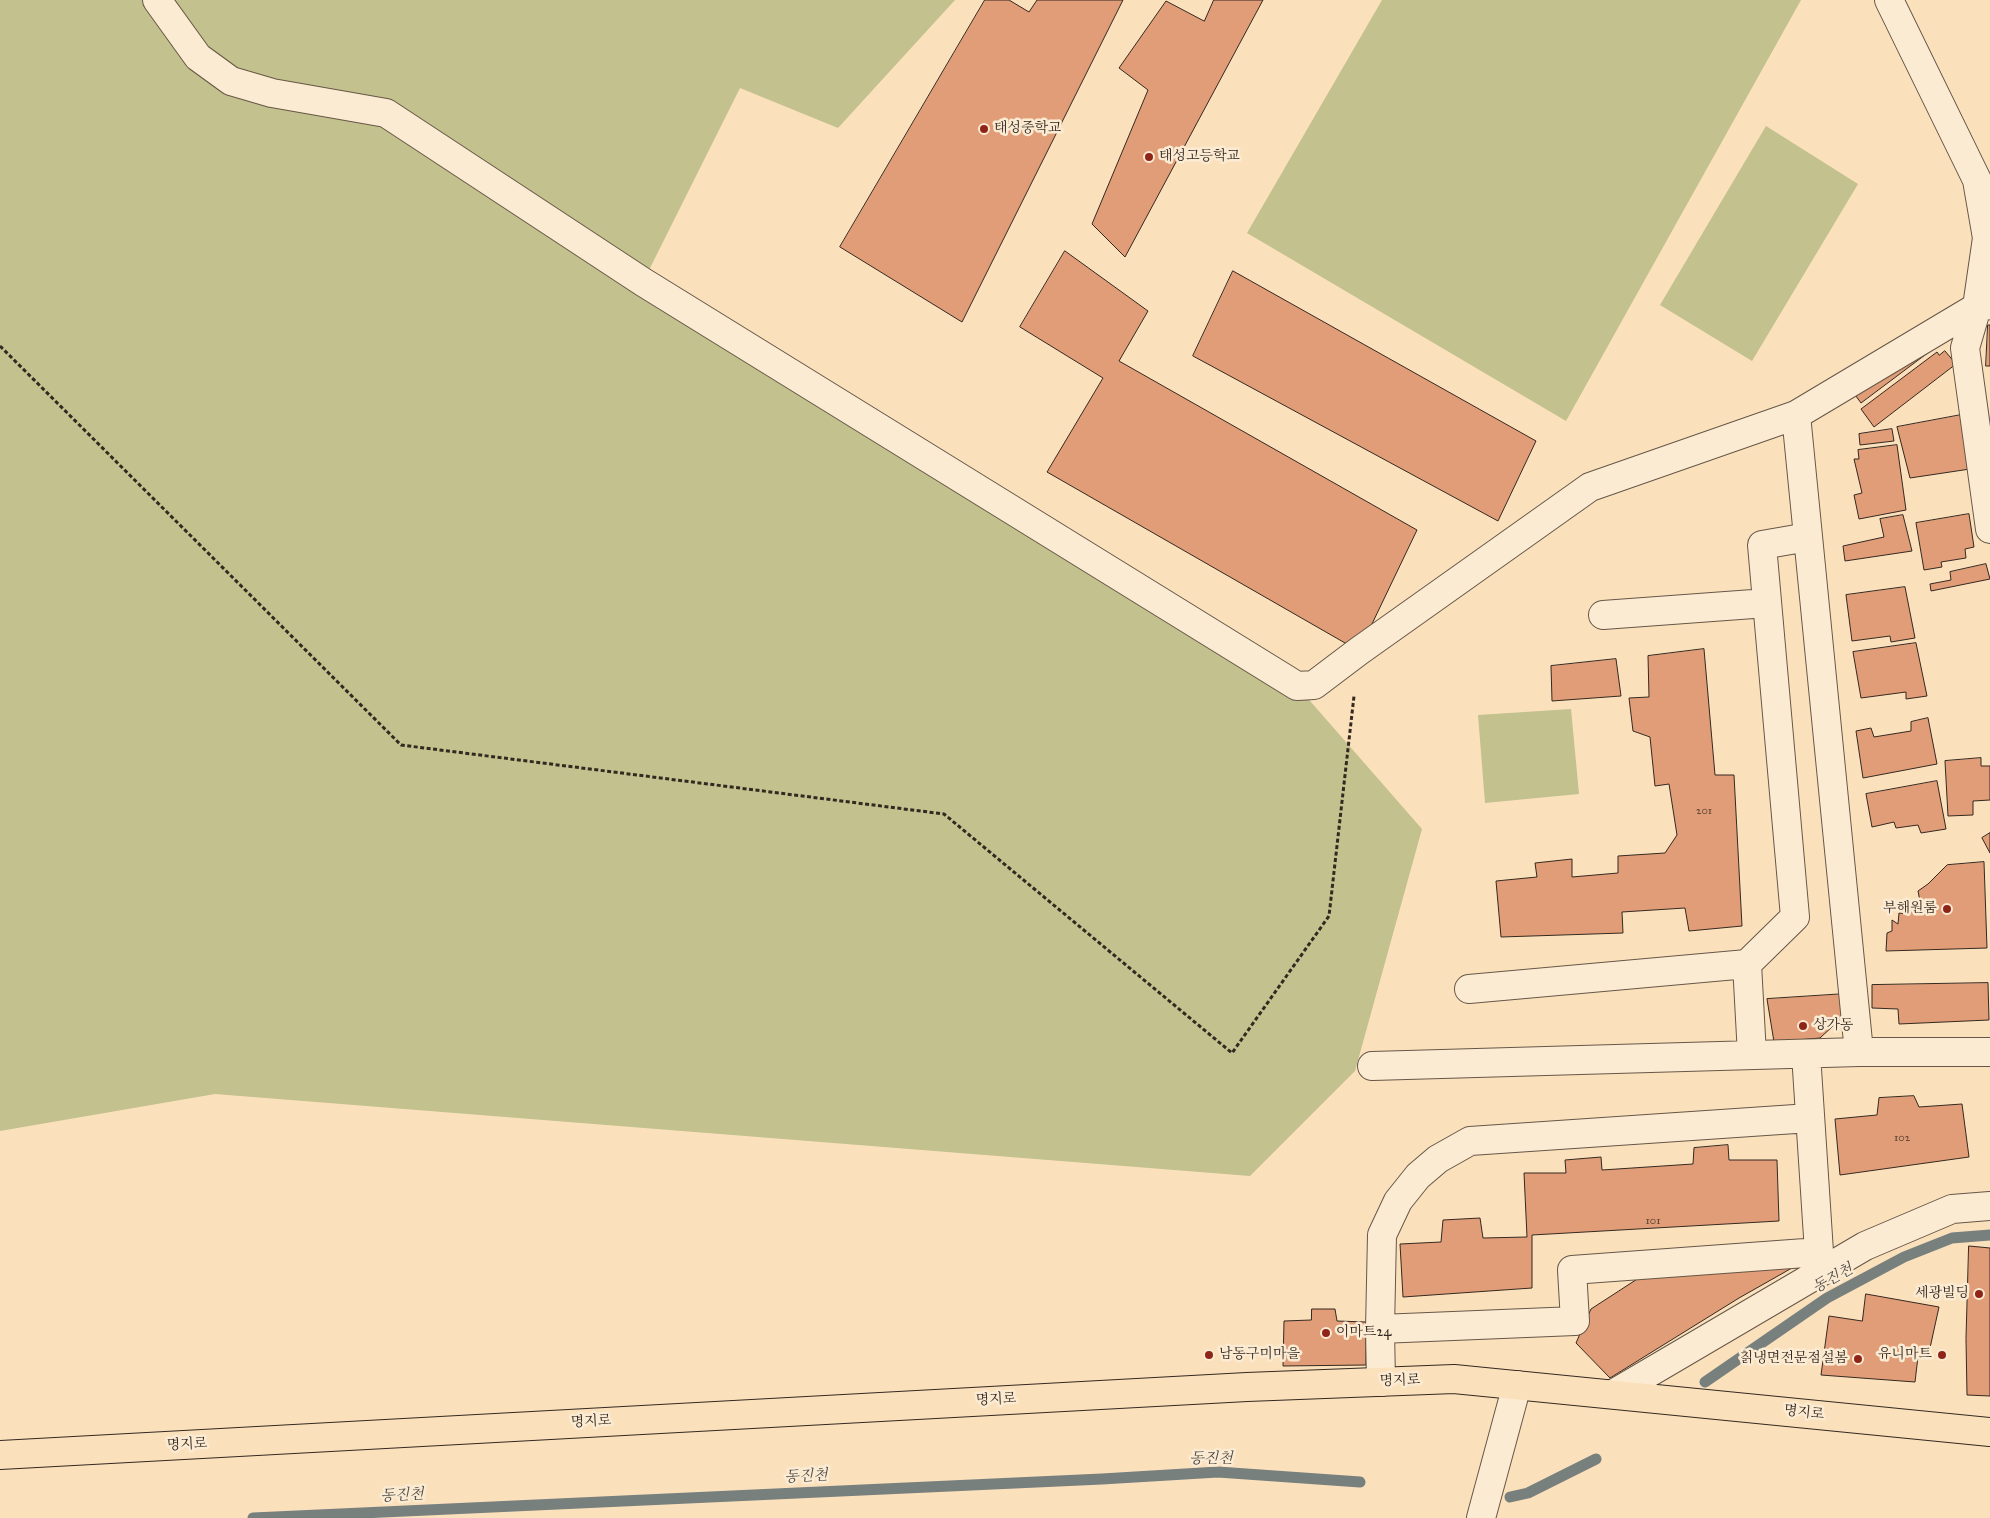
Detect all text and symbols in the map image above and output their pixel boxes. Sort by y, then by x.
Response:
place label: 태성중학교 [994,121,1062,137]
marker: 태성중학교 [978,123,990,135]
place label: 태성고등학교 [1159,149,1240,165]
marker: 태성고등학교 [1143,151,1155,163]
house number: 201 [1696,804,1712,818]
place label: 부해원룸 [1883,901,1937,917]
marker: 부해원룸 [1941,903,1953,915]
place label: 상가동 [1813,1018,1854,1034]
marker: 상가동 [1797,1020,1809,1032]
house number: 102 [1894,1131,1910,1145]
house number: 101 [1646,1214,1660,1228]
water label: 동진천 [1810,1261,1856,1297]
place label: 세광빌딩 [1915,1286,1969,1302]
marker: 세광빌딩 [1973,1288,1985,1300]
place label: 이마트24 [1336,1325,1391,1341]
marker: 이마트24 [1320,1327,1332,1339]
place label: 남동구미마을 [1219,1347,1300,1363]
place label: 유니마트 [1878,1347,1932,1363]
marker: 남동구미마을 [1203,1349,1215,1361]
marker: 유니마트 [1936,1349,1948,1361]
place label: 칡냉면전문점설봄 [1740,1351,1848,1367]
marker: 칡냉면전문점설봄 [1852,1353,1864,1365]
street label: 명지로 [1379,1372,1421,1390]
street label: 명지로 [975,1391,1017,1409]
street label: 명지로 [1783,1403,1825,1423]
street label: 명지로 [570,1413,612,1431]
street label: 명지로 [166,1436,208,1454]
water label: 동진천 [1189,1450,1233,1468]
water label: 동진천 [784,1467,828,1487]
water label: 동진천 [380,1486,424,1506]

